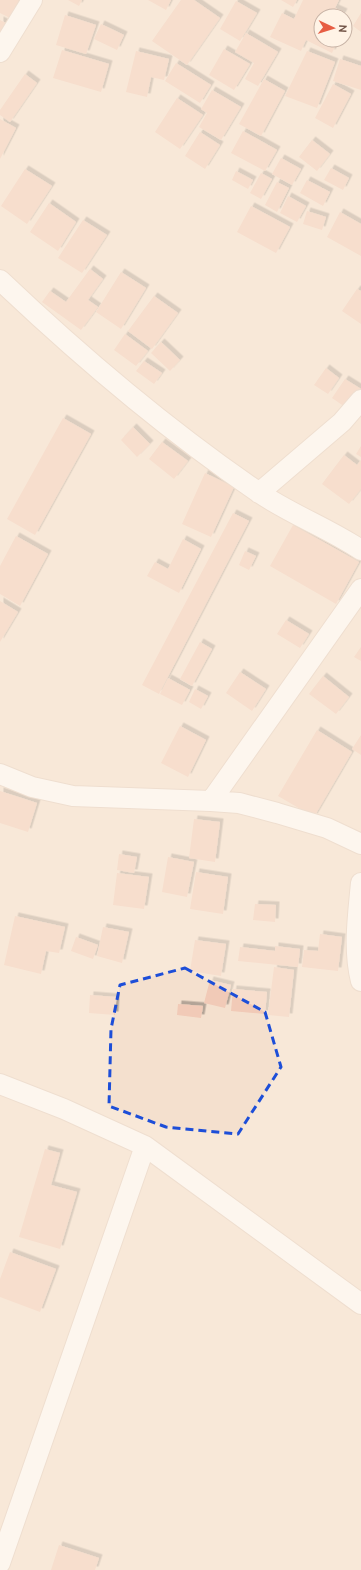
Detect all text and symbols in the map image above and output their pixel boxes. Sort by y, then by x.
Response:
north arrow [313,8,353,48]
text: N [337,24,349,33]

